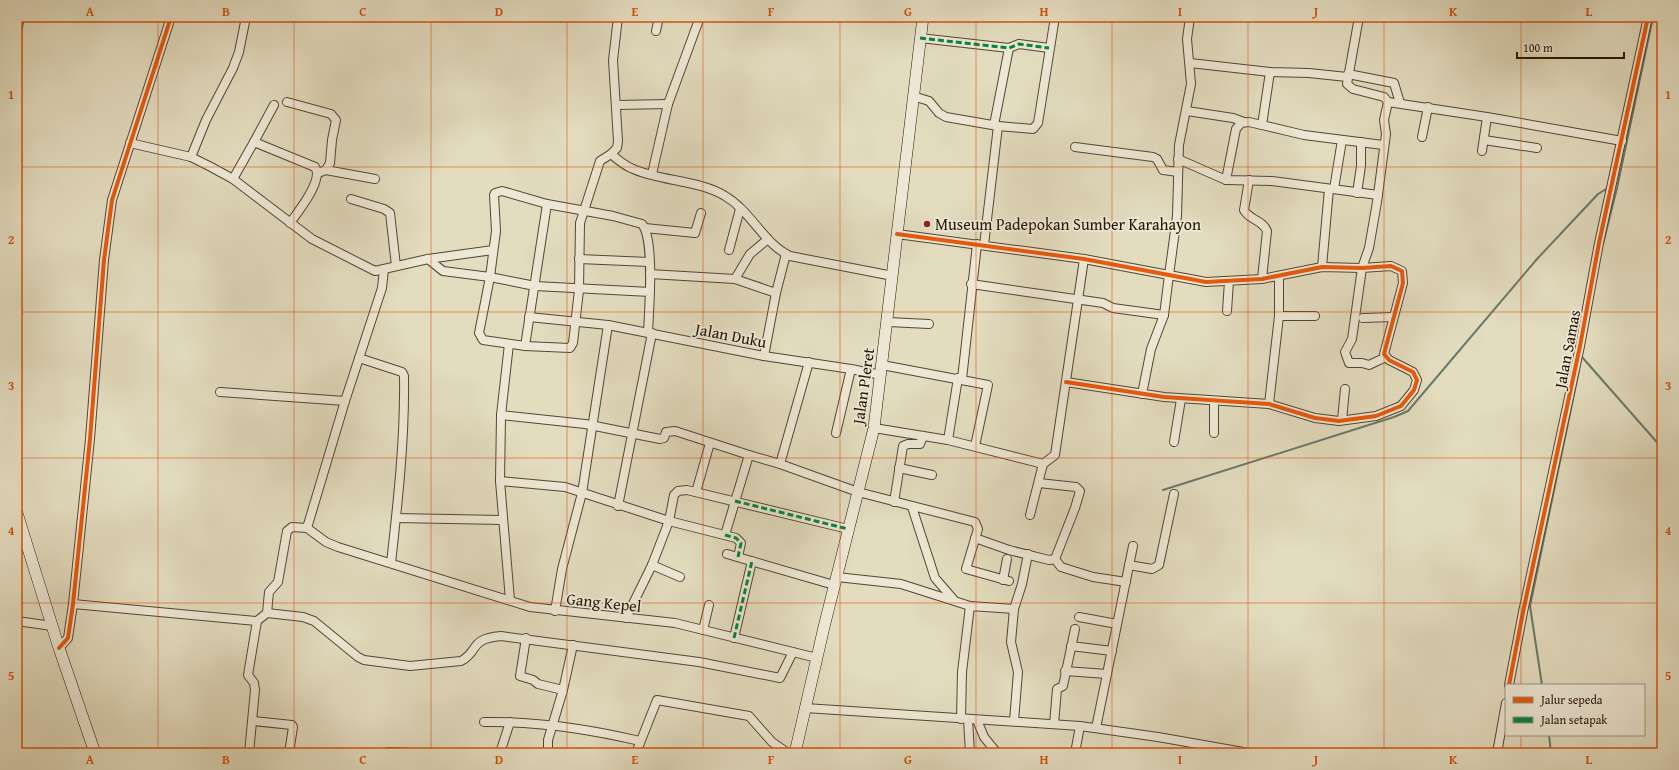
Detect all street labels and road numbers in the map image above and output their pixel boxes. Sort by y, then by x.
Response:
street label: Jalan Samas [1547,308,1586,392]
street label: Jalan Duku [691,316,769,354]
street label: Jalan Pleret [845,346,880,428]
street label: Gang Kepel [565,586,643,618]

